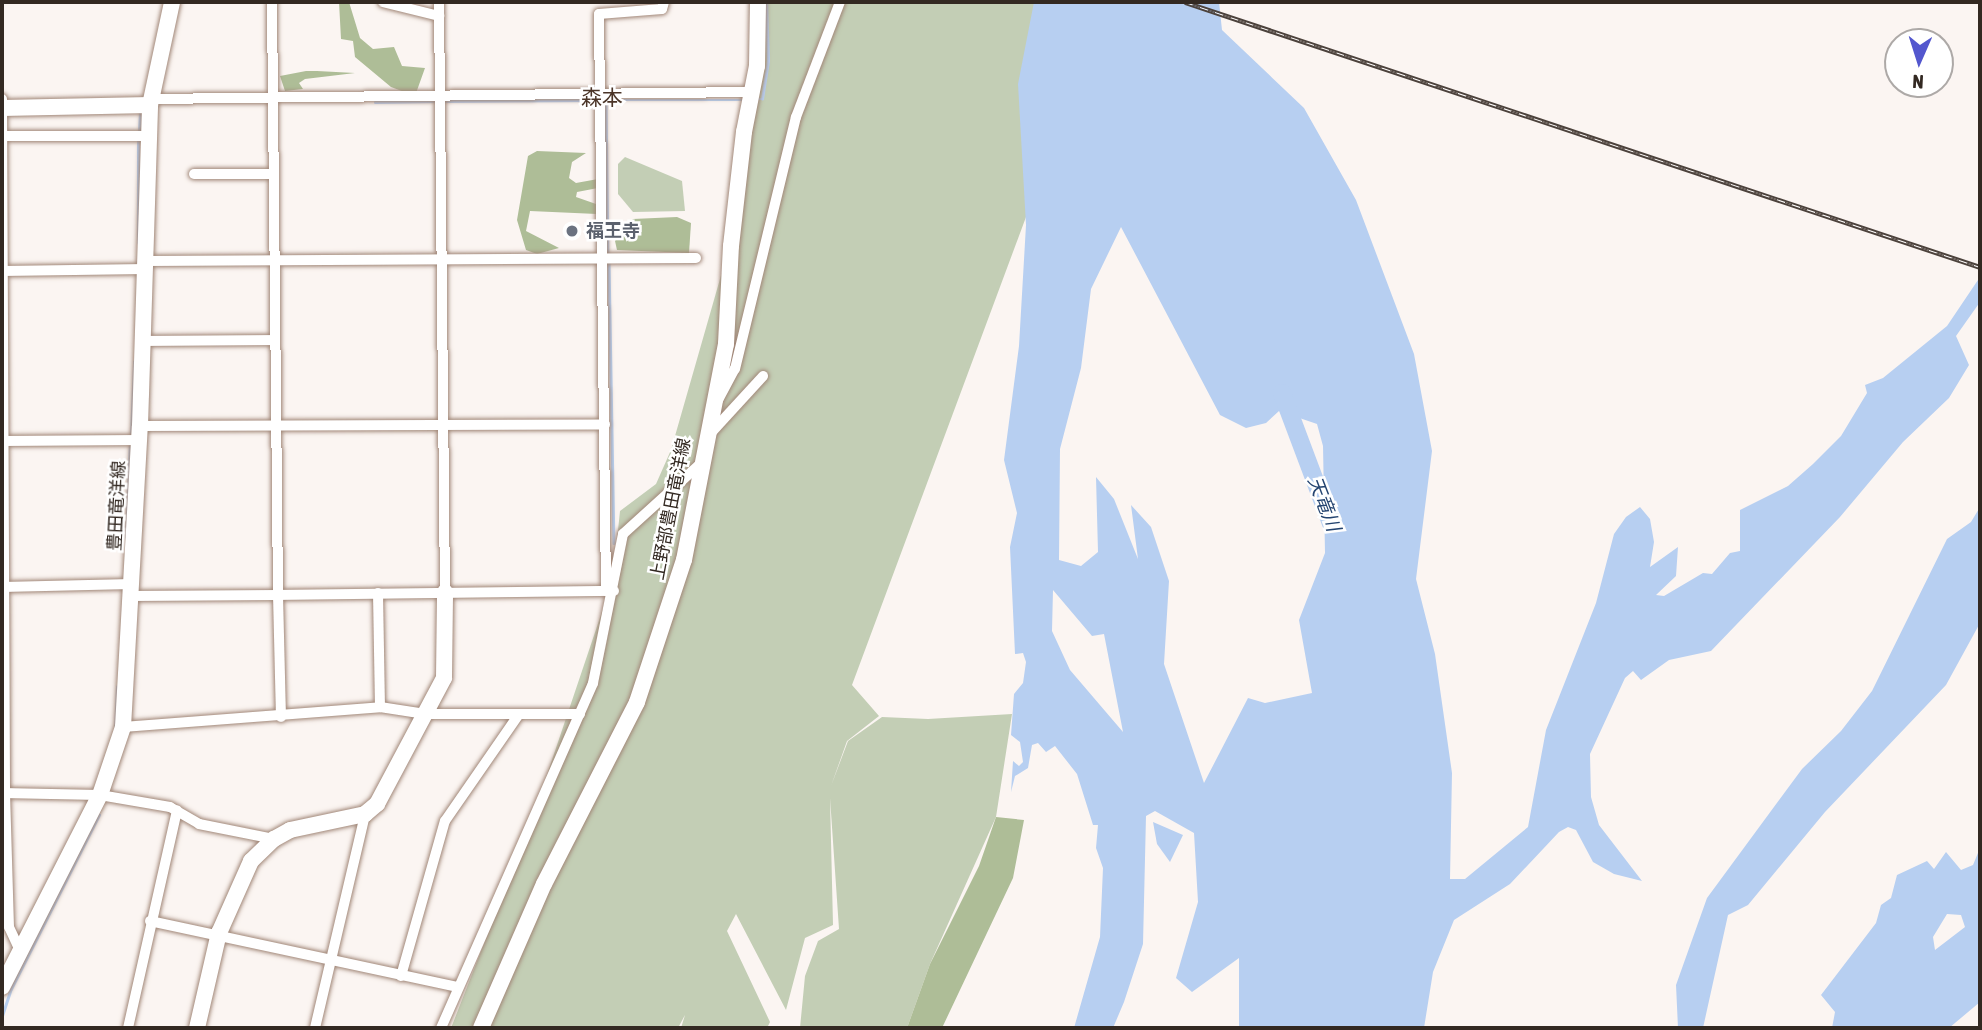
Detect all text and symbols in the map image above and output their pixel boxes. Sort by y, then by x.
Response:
north arrow [1884,28,1954,98]
text: N [1912,71,1924,93]
district label: 森本 [581,84,623,110]
place label: 福王寺 [586,220,640,242]
marker: 福王寺 [564,223,580,239]
street label: 上野部豊田竜洋線 [647,436,695,582]
street label: 豊田竜洋線 [104,460,130,552]
water label: 天竜川 [1303,473,1345,535]

